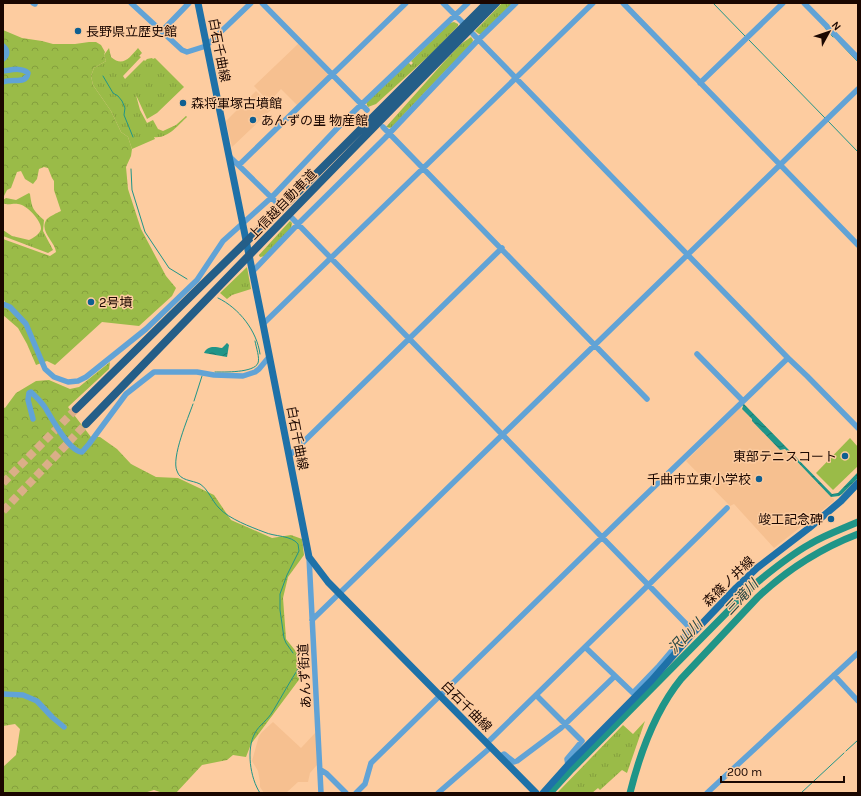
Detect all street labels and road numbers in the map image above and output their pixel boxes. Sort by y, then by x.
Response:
street label: 白石千曲線 [206,17,233,83]
street label: 上信越自動車道 [245,166,319,242]
street label: 白石千曲線 [284,405,311,471]
street label: 森篠ノ井線 [700,553,757,609]
street label: あんず街道 [295,643,314,709]
street label: 白石千曲線 [438,678,495,735]

